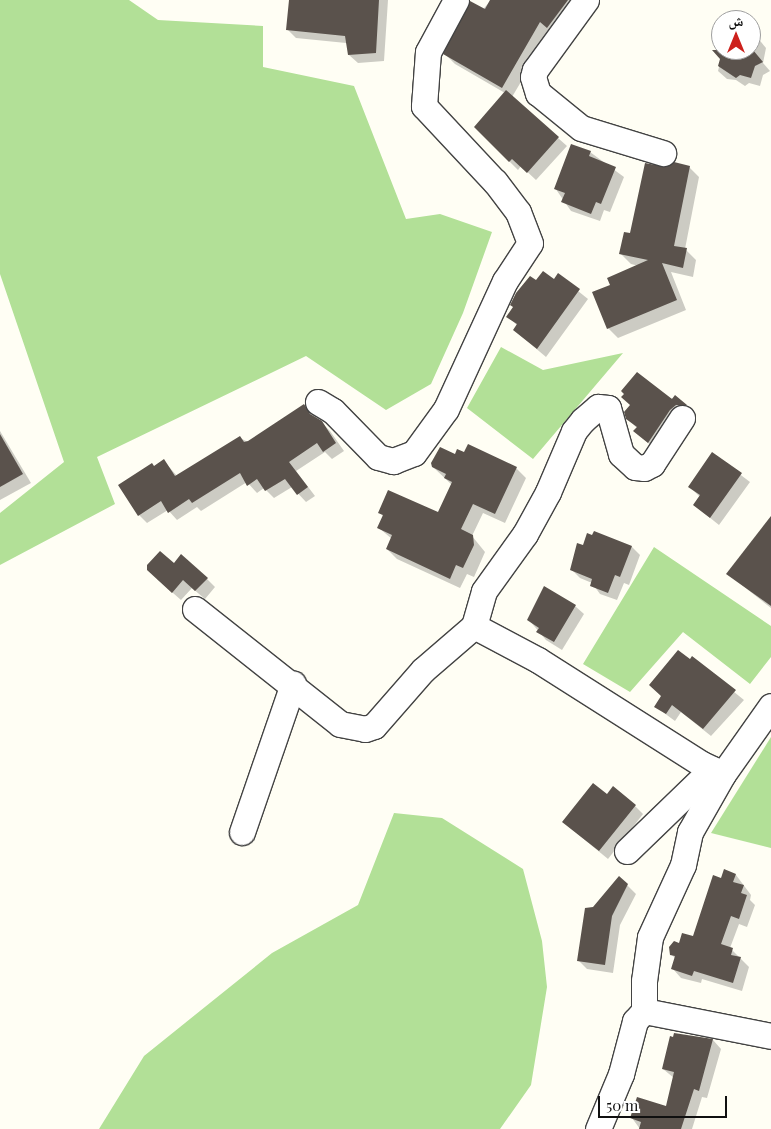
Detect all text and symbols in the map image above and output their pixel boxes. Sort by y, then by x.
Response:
north arrow [711,10,761,60]
text: ش [729,11,743,30]
scale bar [601,1086,730,1118]
text: 50 m [606,1095,638,1115]

